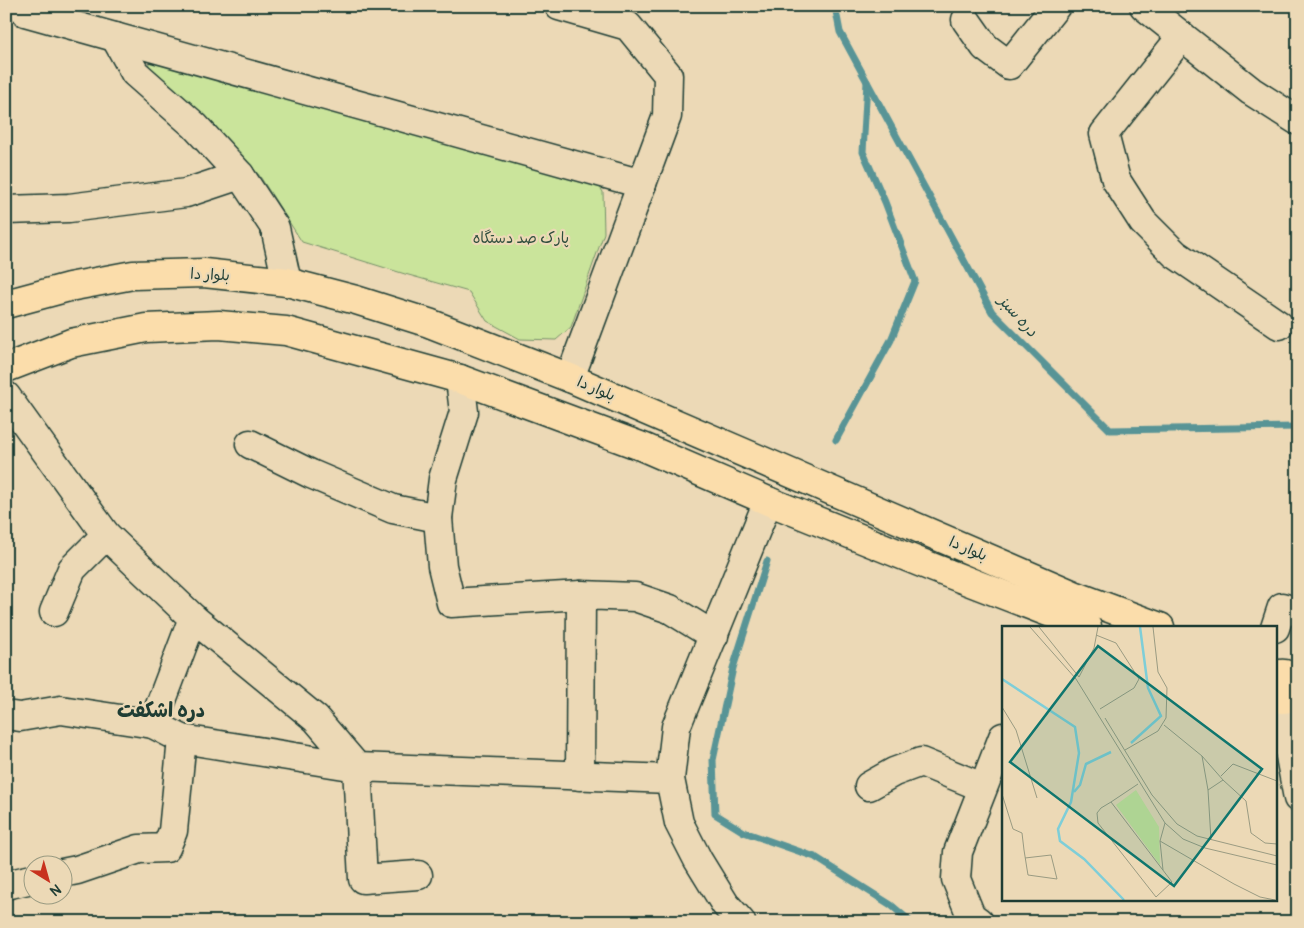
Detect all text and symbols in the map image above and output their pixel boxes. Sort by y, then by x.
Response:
park label: پارک صد دستگاه [473,229,569,248]
street label: بلوار دا [190,264,230,286]
water label: دره سبز [993,289,1042,341]
street label: بلوار دا [574,373,618,405]
street label: بلوار دا [946,533,990,565]
inset map [1002,626,1276,900]
district label: دره اشکفت [117,698,205,723]
north arrow [22,856,72,906]
text: N [47,880,64,900]

